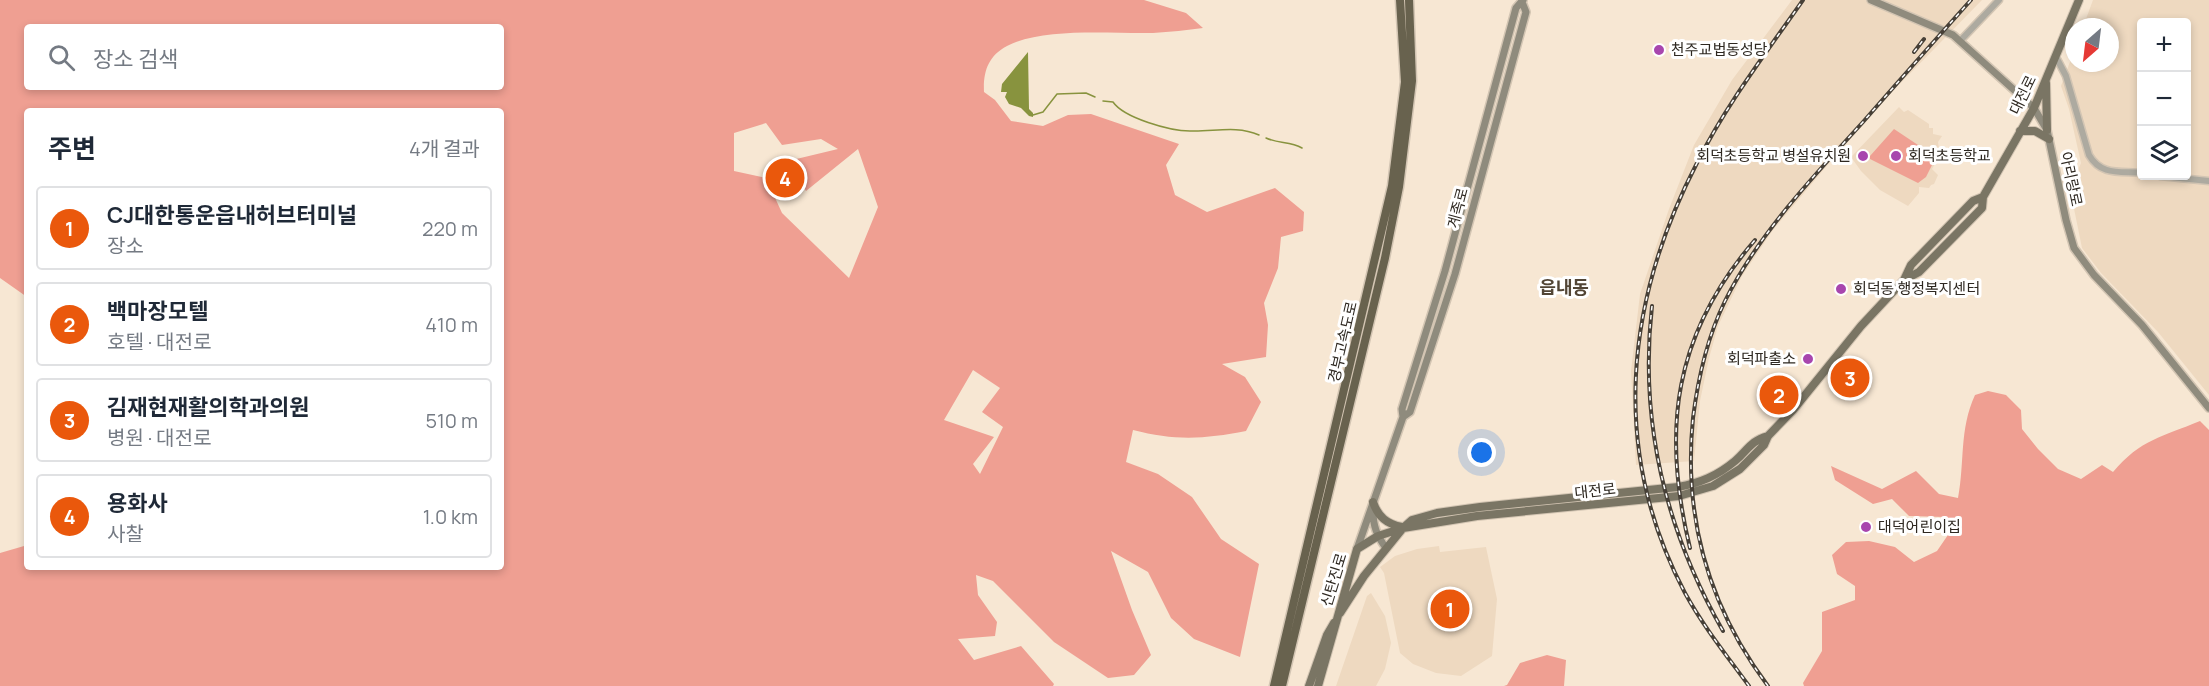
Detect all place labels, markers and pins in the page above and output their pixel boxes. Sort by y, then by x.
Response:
place label: 천주교법동성당 [1671,39,1768,60]
marker: 천주교법동성당 [1652,43,1666,57]
place label: 회덕초등학교 병설유치원 [1696,145,1851,166]
place label: 회덕초등학교 [1908,145,1991,166]
marker: 회덕초등학교 병설유치원 [1856,149,1870,163]
marker: 회덕초등학교 [1889,149,1903,163]
pin: 4 [766,156,804,201]
place label: 회덕동 행정복지센터 [1853,278,1980,299]
marker: 회덕동 행정복지센터 [1834,282,1848,296]
place label: 회덕파출소 [1727,348,1796,369]
marker: 회덕파출소 [1801,352,1815,366]
pin: 3 [1830,356,1870,400]
pin: 2 [1760,372,1798,418]
place label: 대덕어린이집 [1878,516,1961,537]
marker: 대덕어린이집 [1859,520,1873,534]
pin: 1 [1430,586,1470,632]

